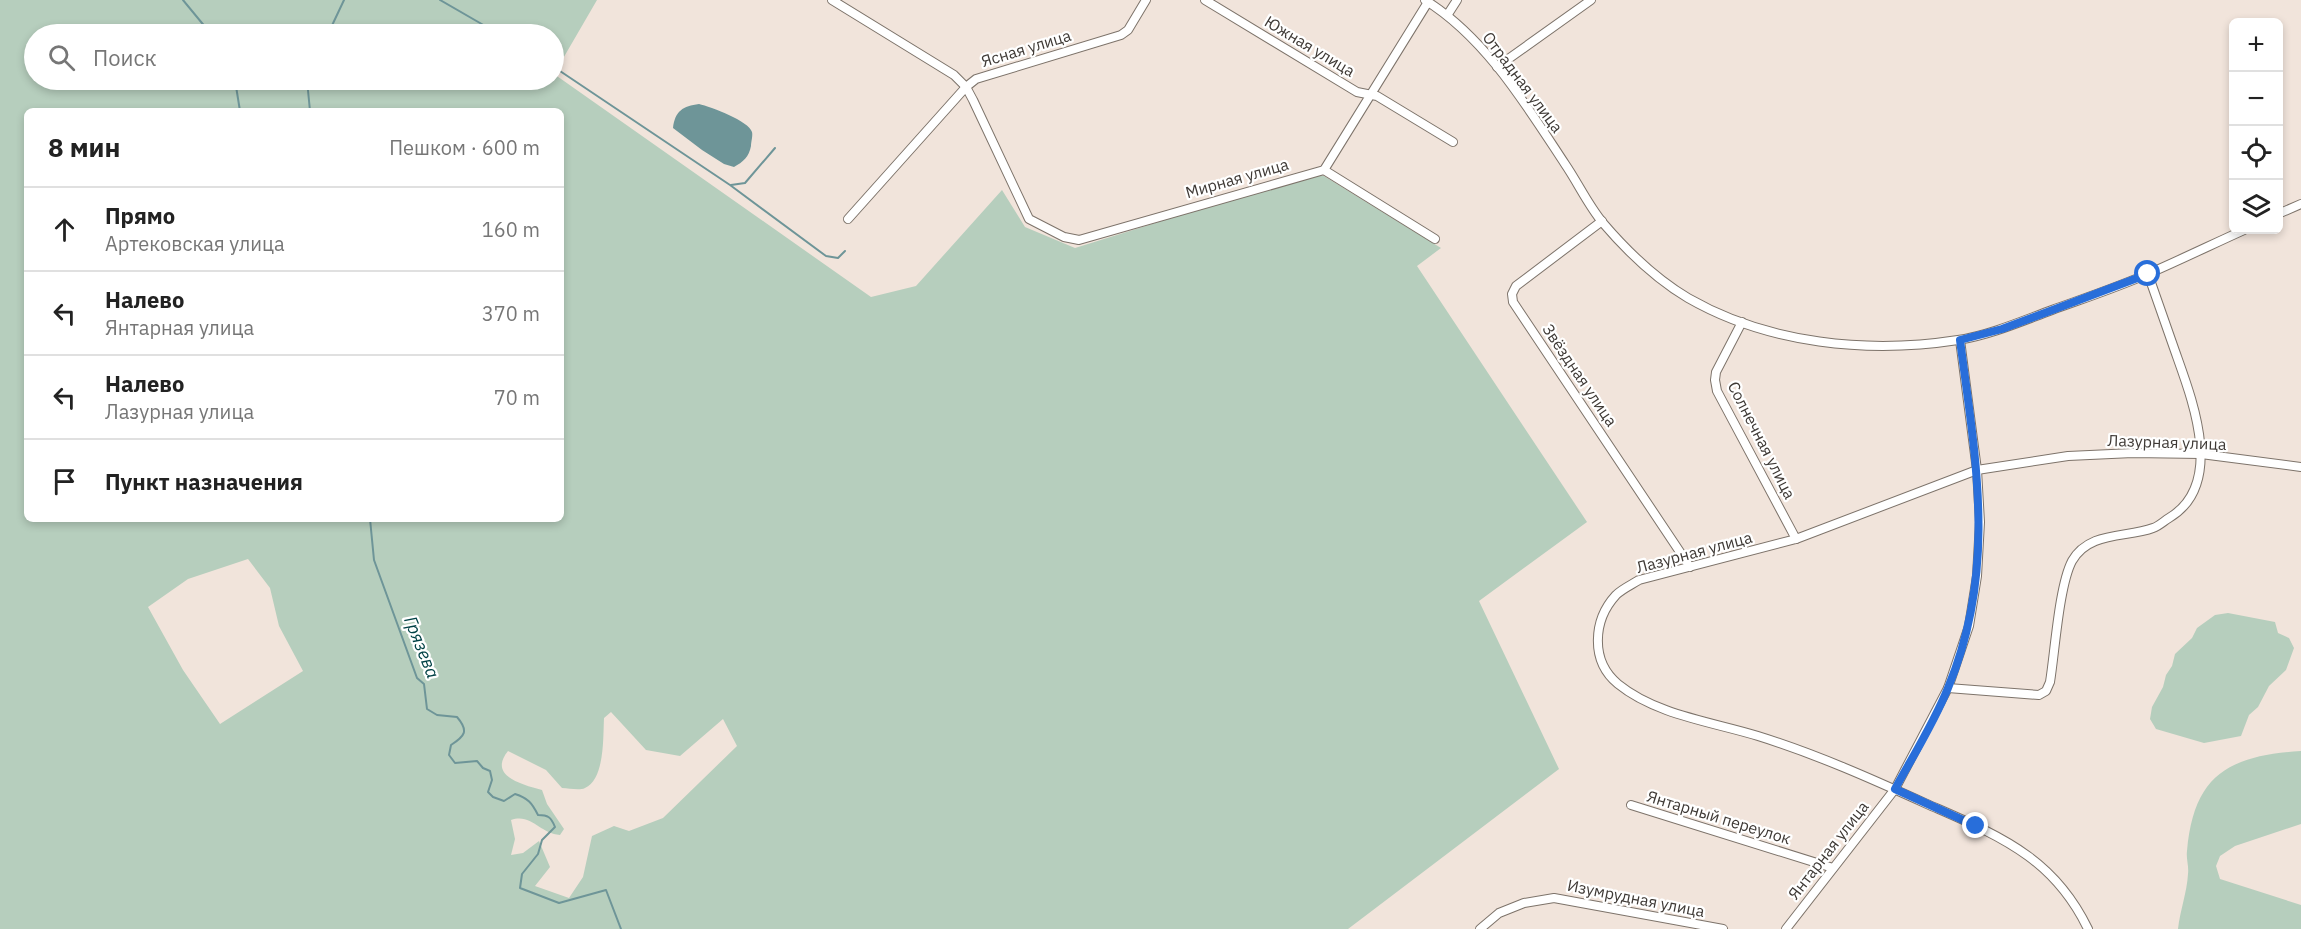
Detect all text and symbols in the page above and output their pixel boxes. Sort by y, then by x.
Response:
street label: Южная улица [1261,11,1359,81]
map controls [2229,18,2283,234]
button: + [2229,18,2283,72]
search box [24,24,564,90]
street label: Ясная улица [979,25,1074,71]
street label: Отрадная улица [1479,28,1568,137]
icon: search [45,41,78,74]
text: Поиск [93,43,157,72]
button: − [2229,72,2283,126]
button: locate [2229,126,2283,180]
text: 8 мин [48,130,120,164]
text: Пешком · 600 m [389,134,540,161]
street label: Мирная улица [1183,154,1291,202]
button: layers [2229,180,2283,234]
text: Прямо [105,201,175,230]
icon: ahead [48,213,81,246]
text: 160 m [482,216,540,243]
text: Артековская улица [105,230,285,257]
route start [2134,260,2160,286]
text: Налево [105,285,184,314]
icon: left [48,297,81,330]
text: 370 m [482,300,540,327]
text: Янтарная улица [105,314,254,341]
street label: Звёздная улица [1538,320,1622,430]
text: Налево [105,369,184,398]
street label: Солнечная улица [1724,378,1800,503]
icon: left [48,381,81,414]
text: 70 m [494,384,540,411]
text: Лазурная улица [105,398,254,425]
street label: Лазурная улица [2107,430,2227,454]
icon: arrive [48,465,81,498]
text: Пункт назначения [105,467,303,496]
street label: Лазурная улица [1634,527,1755,577]
water label: Грязева [399,612,445,682]
street label: Янтарный переулок [1645,786,1794,848]
street label: Янтарная улица [1783,796,1873,903]
route end [1962,812,1988,838]
street label: Изумрудная улица [1566,875,1707,921]

